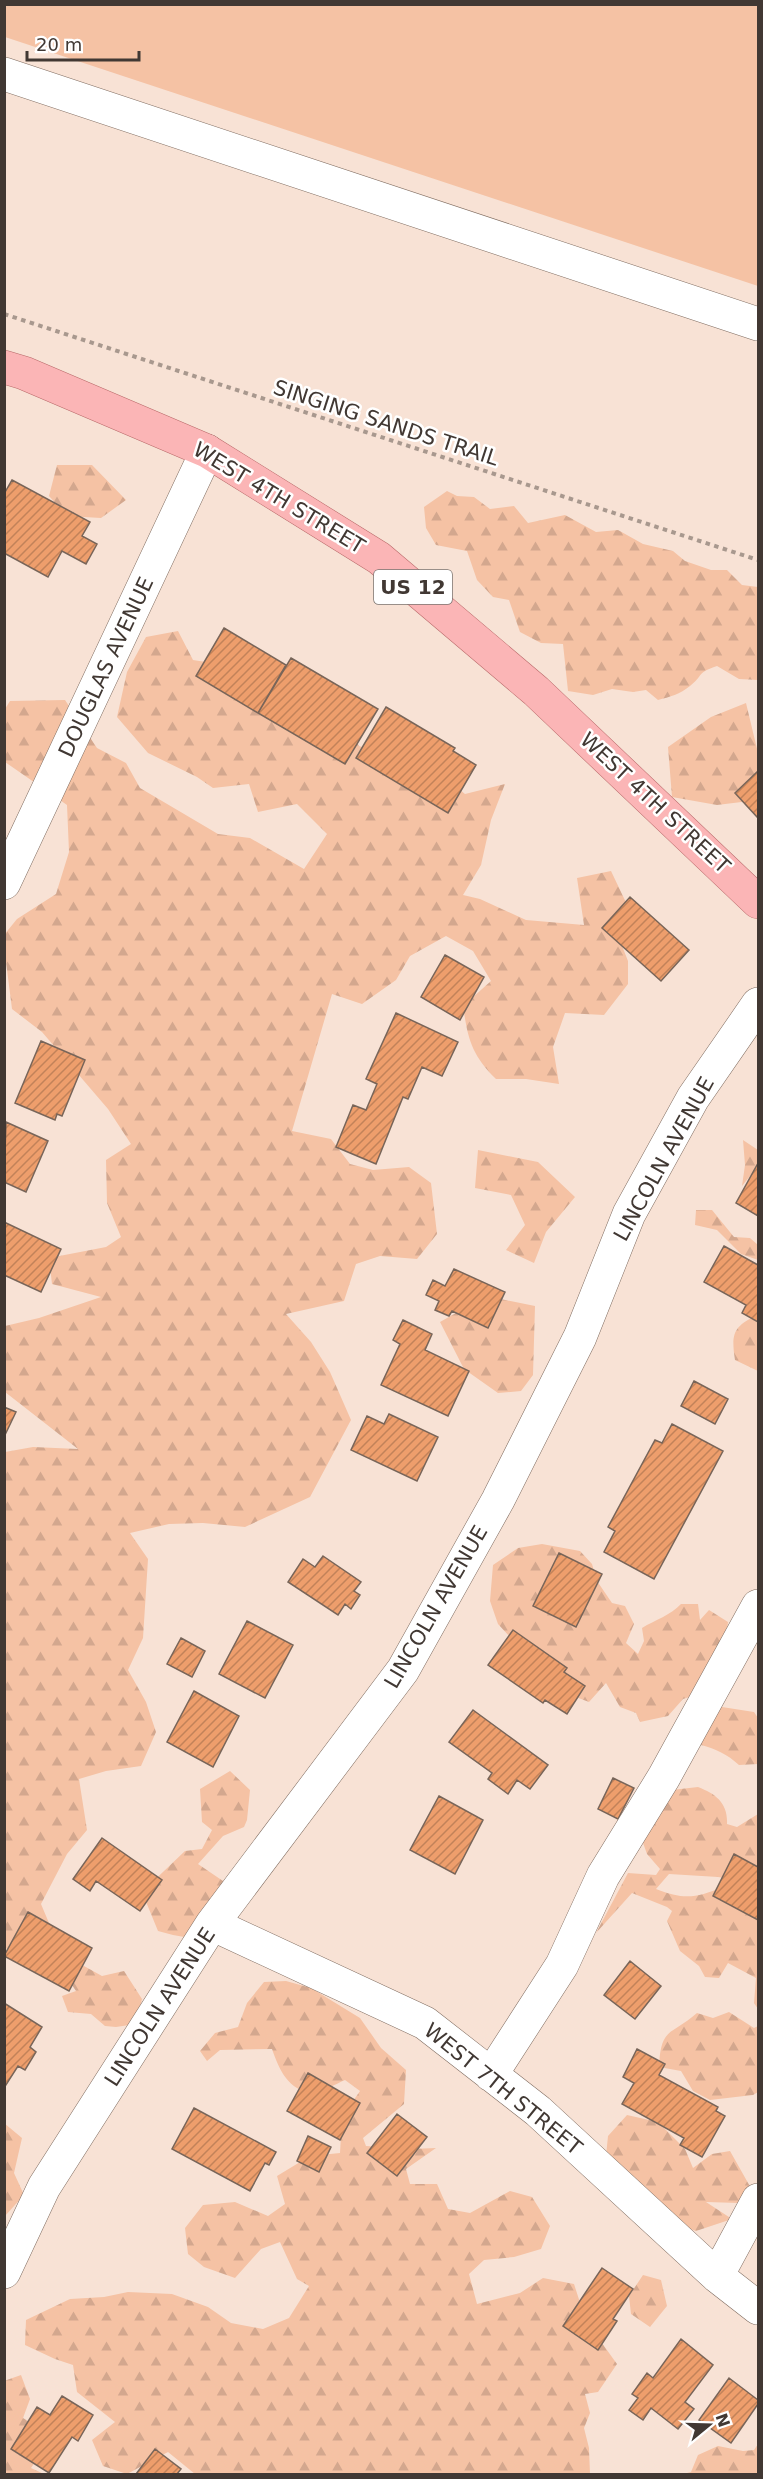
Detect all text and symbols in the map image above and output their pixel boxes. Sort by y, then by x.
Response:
scale bar [27,24,140,62]
text: 20 m [36,34,82,55]
street label: SINGING SANDS TRAIL [270,375,502,471]
street label: WEST 4TH STREET [189,437,369,559]
road number: US 12 [374,570,452,604]
street label: DOUGLAS AVENUE [54,573,158,761]
street label: WEST 4TH STREET [575,728,735,879]
street label: LINCOLN AVENUE [609,1073,719,1245]
street label: LINCOLN AVENUE [380,1521,492,1693]
street label: LINCOLN AVENUE [100,1923,220,2091]
street label: WEST 7TH STREET [419,2018,587,2160]
north arrow [679,2395,739,2455]
text: N [712,2411,734,2430]

